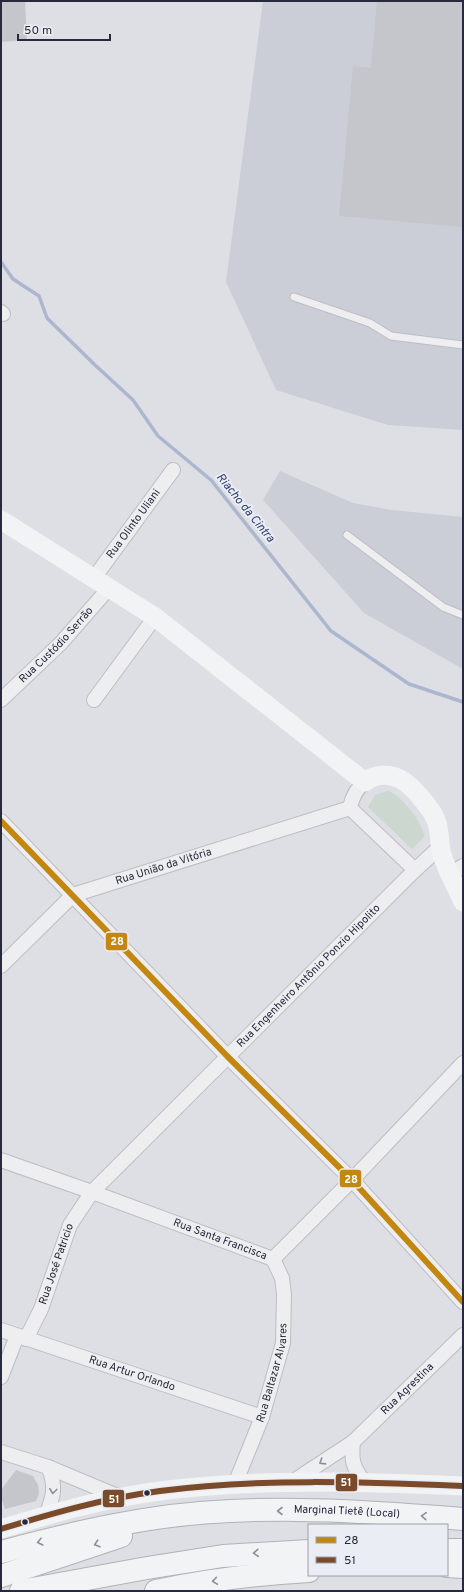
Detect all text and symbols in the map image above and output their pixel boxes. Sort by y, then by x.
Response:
scale bar [18,16,110,42]
text: 50 m [24,23,52,39]
water label: Riacho da Cintra [212,470,278,547]
street label: Rua Olinto Uliani [104,486,164,561]
street label: Rua Custódio Serrão [16,604,96,686]
street label: Rua União da Vitória [114,845,214,888]
street label: Rua Engenheiro Antônio Ponzio Hipolito [234,901,383,1051]
line badge: 28 [105,932,128,951]
text: 28 [110,935,124,949]
line badge: 28 [339,1169,362,1188]
text: 28 [344,1173,358,1187]
street label: Rua Santa Francisca [171,1216,269,1263]
street label: Rua José Patricio [36,1222,77,1307]
street label: Rua Baltazar Alvares [253,1323,290,1425]
street label: Rua Artur Orlando [87,1353,177,1395]
street label: Rua Agrestina [378,1360,437,1418]
one-way arrow [319,1457,326,1464]
line badge: 51 [335,1473,358,1492]
text: 51 [340,1476,352,1490]
one-way arrow [49,1488,58,1494]
unlabelled marker [142,1488,152,1498]
line badge: 51 [102,1489,125,1508]
text: 51 [108,1493,120,1507]
street label: Marginal Tietê (Local) [294,1503,400,1521]
one-way arrow [277,1507,283,1515]
one-way arrow [421,1511,427,1520]
unlabelled marker [20,1517,30,1527]
legend [308,1524,448,1576]
text: 28 [344,1533,359,1549]
one-way arrow [36,1537,43,1545]
one-way arrow [94,1539,101,1547]
one-way arrow [253,1549,259,1558]
text: 51 [344,1553,356,1569]
one-way arrow [212,1576,218,1585]

